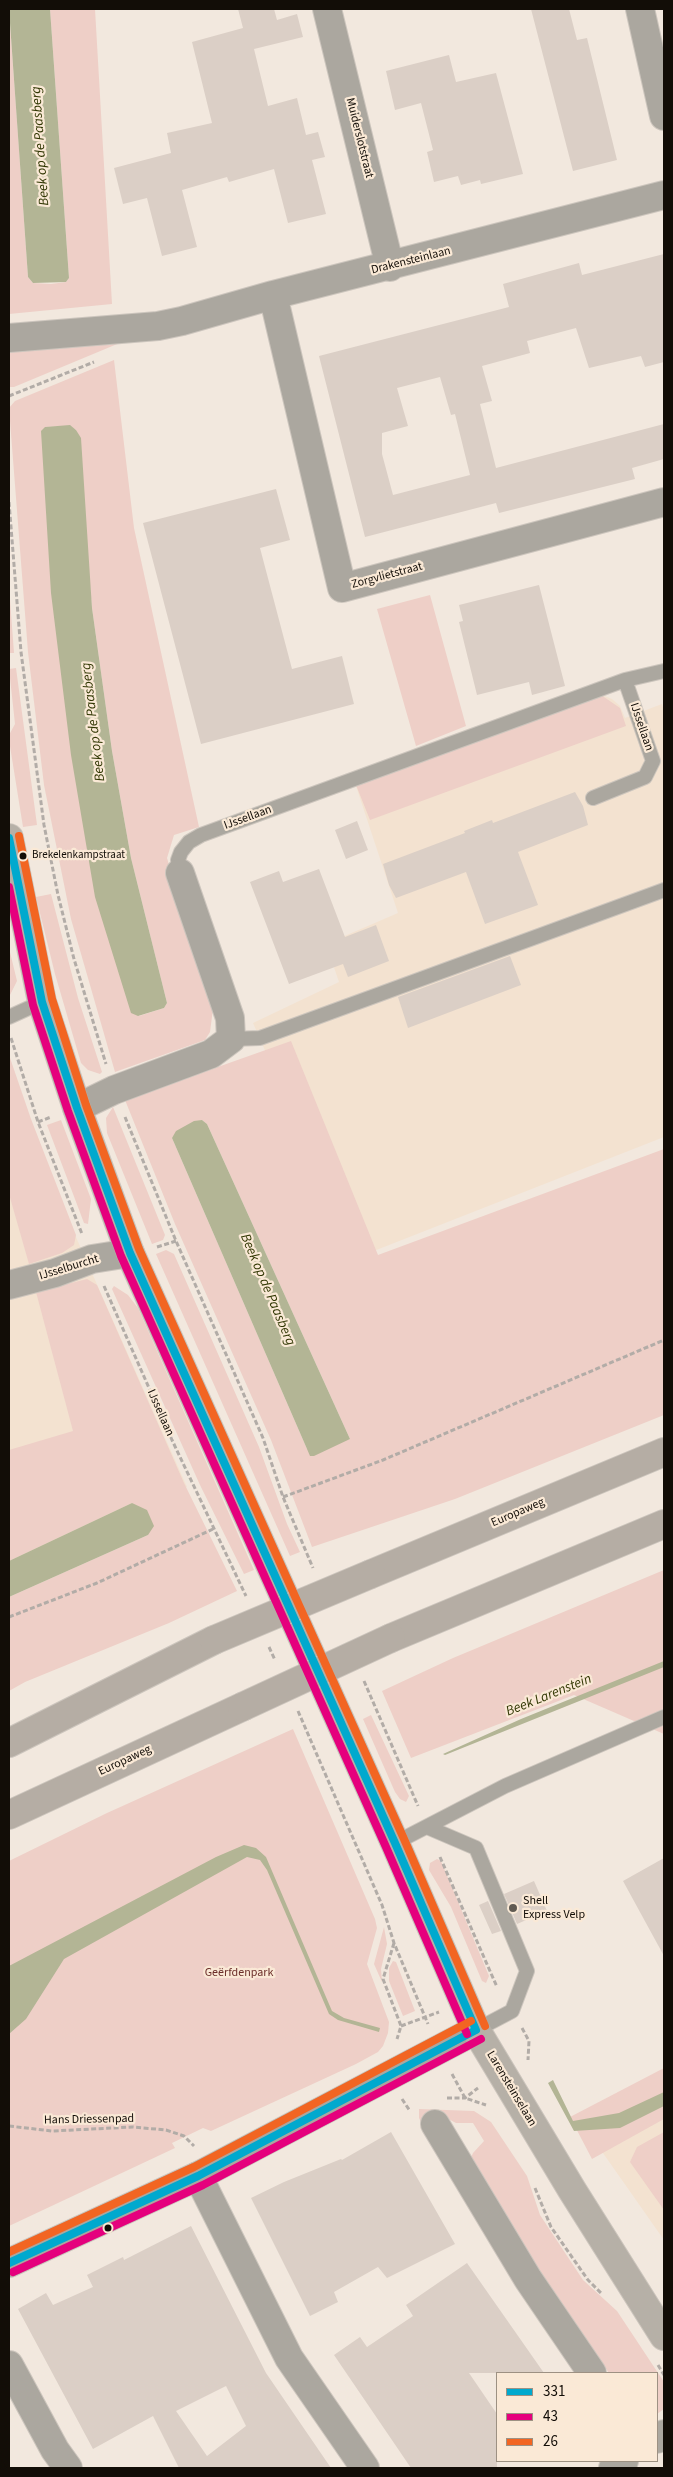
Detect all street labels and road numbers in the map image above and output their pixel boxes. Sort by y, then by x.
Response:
street label: Muiderslotstraat [342,96,376,180]
street label: Drakensteinlaan [370,244,452,278]
street label: Zorgvlietstraat [350,560,424,592]
street label: IJssellaan [626,701,656,753]
street label: IJssellaan [222,803,274,833]
street label: IJsselburcht [38,1252,100,1284]
street label: IJssellaan [143,1387,177,1439]
street label: Europaweg [489,1495,547,1531]
street label: Europaweg [96,1743,154,1779]
street label: Larensteinselaan [483,2049,539,2129]
street label: Hans Driessenpad [44,2112,134,2128]

